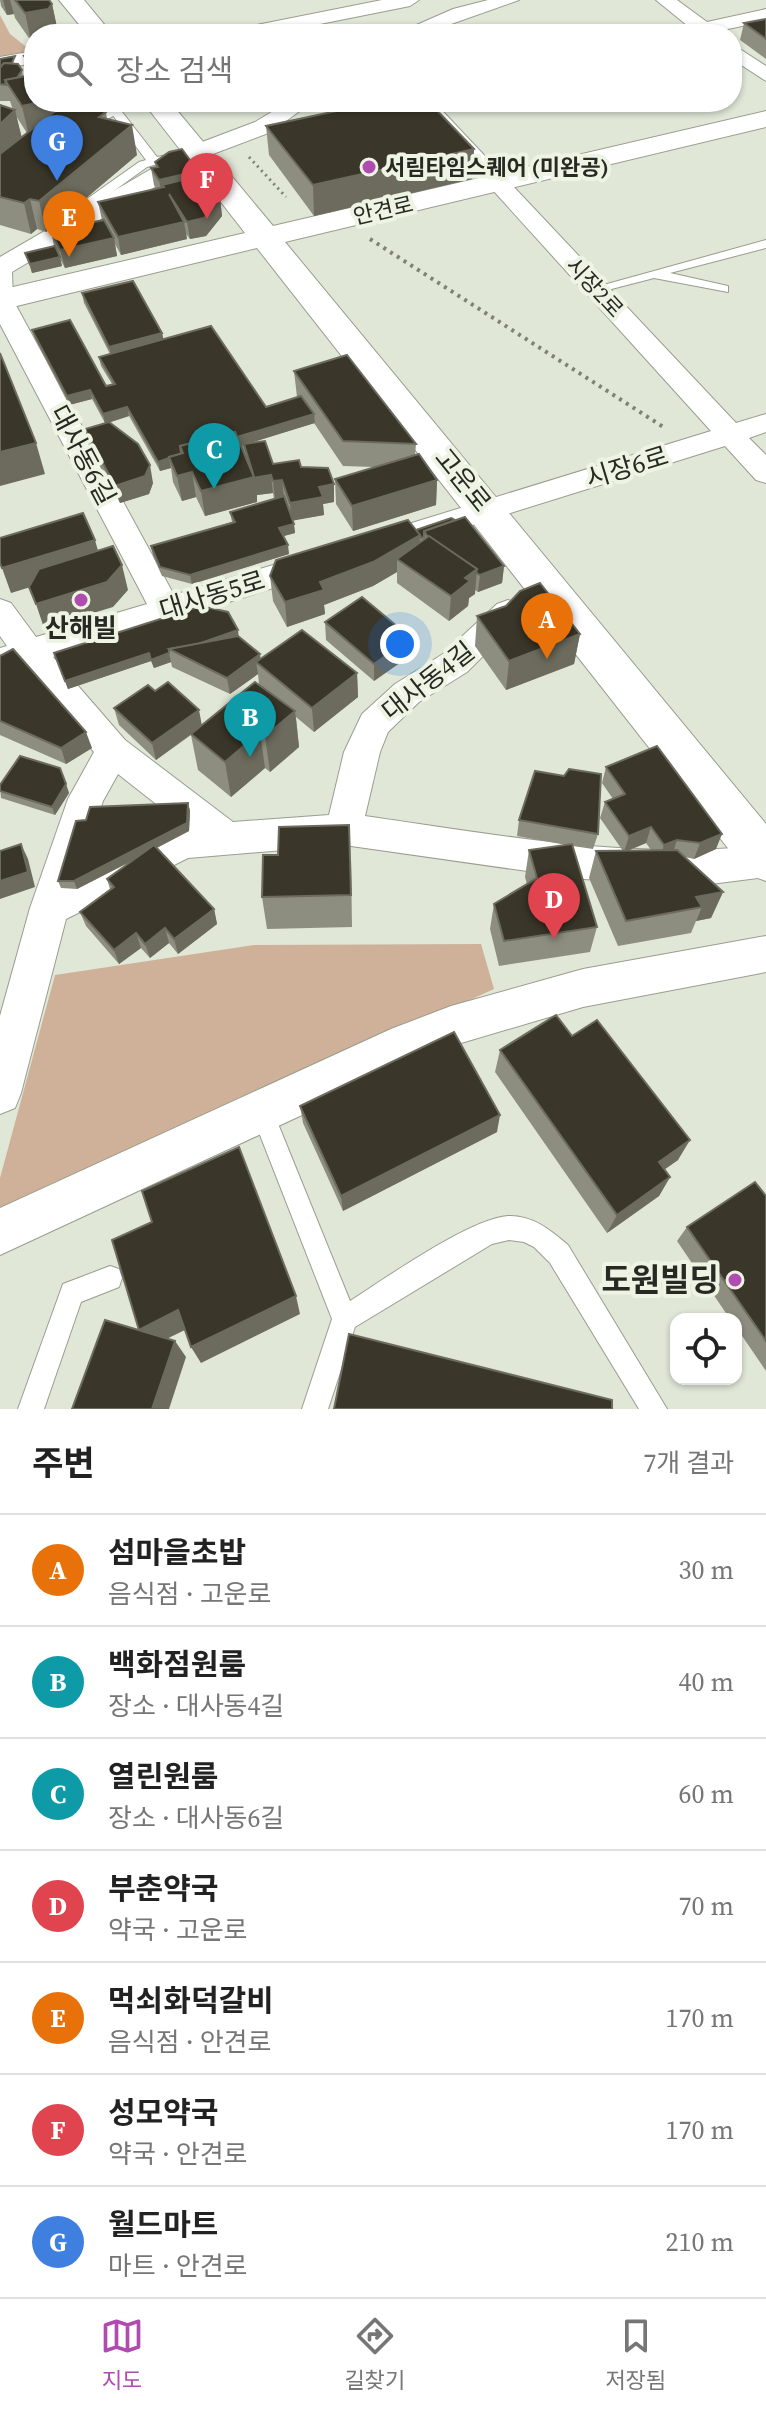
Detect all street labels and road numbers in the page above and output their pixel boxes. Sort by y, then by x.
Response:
street label: 안견로 [350,189,416,231]
street label: 시장2로 [560,251,630,323]
street label: 대사동6길 [42,399,124,511]
street label: 시장6로 [581,437,673,497]
street label: 고운로 [426,441,500,519]
street label: 대사동5로 [155,562,269,628]
street label: 대사동4길 [374,633,482,729]

